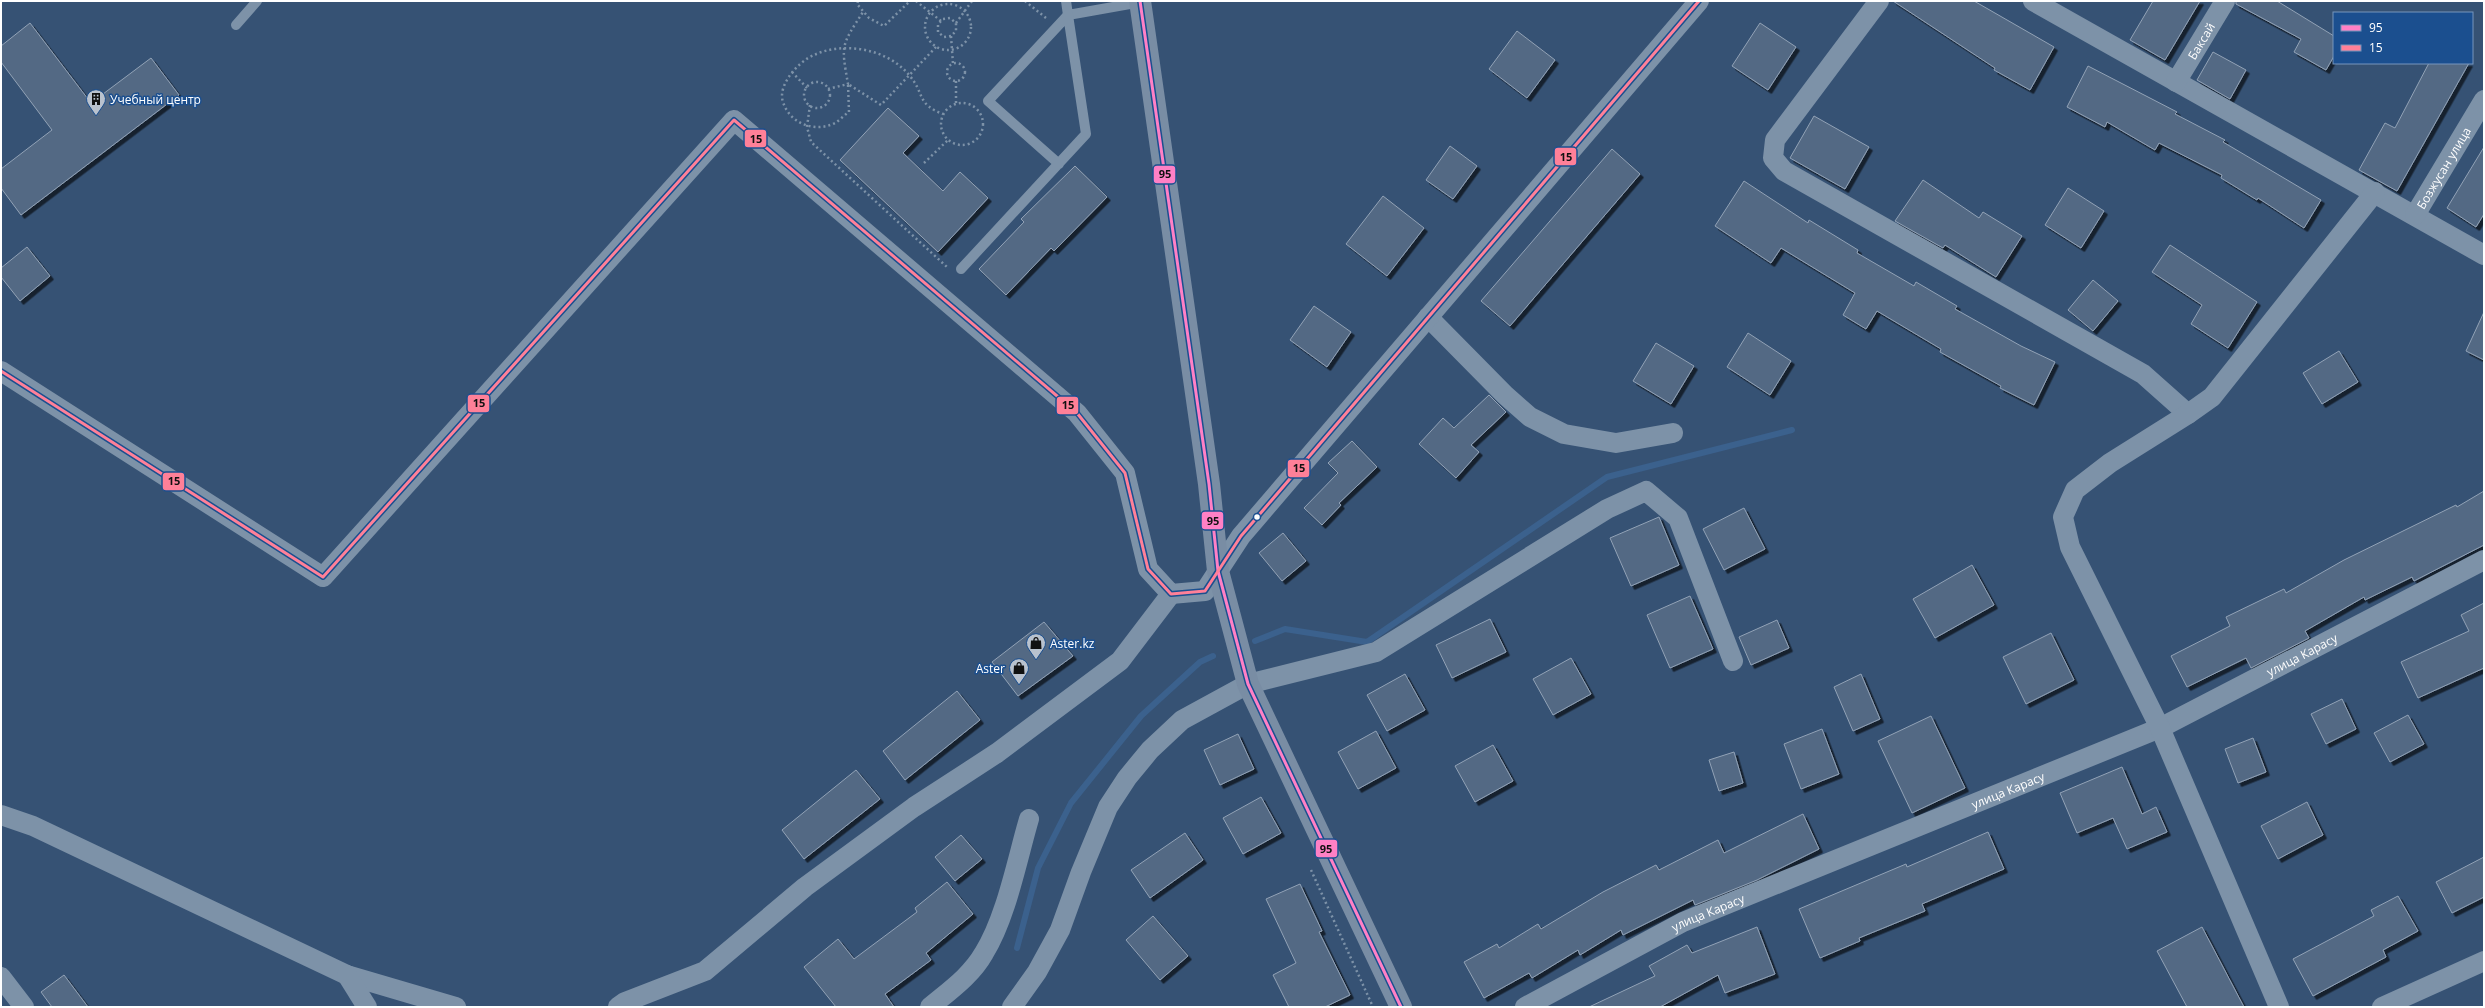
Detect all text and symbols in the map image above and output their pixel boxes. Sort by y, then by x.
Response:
legend [2333,12,2473,64]
street label: Баксай [2183,19,2219,63]
text: 95 [2369,19,2383,36]
text: 15 [2369,39,2383,56]
building icon: Учебный центр [85,88,107,116]
place label: Учебный центр [110,91,201,108]
street label: Бозжусан улица [2412,124,2475,212]
line badge: 15 [744,129,767,148]
text: 15 [750,131,762,146]
line badge: 15 [1554,147,1577,166]
text: 15 [1560,149,1572,164]
line badge: 95 [1153,165,1176,184]
text: 95 [1159,166,1171,181]
line badge: 15 [467,394,490,413]
text: 15 [473,395,485,410]
line badge: 15 [1056,396,1079,415]
text: 15 [1062,397,1074,412]
line badge: 15 [1287,459,1310,478]
text: 15 [1293,460,1305,475]
line badge: 15 [162,472,185,491]
text: 15 [168,473,180,488]
line badge: 95 [1201,511,1224,530]
unlabelled marker [1252,512,1262,522]
text: 95 [1207,513,1219,528]
street label: улица Карасу [2263,629,2341,680]
shop icon: Aster.kz [1025,632,1047,660]
place label: Aster.kz [1050,635,1095,652]
shop icon: Aster [1008,657,1030,685]
place label: Aster [976,660,1005,677]
street label: улица Карасу [1969,767,2048,812]
line badge: 95 [1315,839,1338,858]
text: 95 [1320,841,1332,856]
street label: улица Карасу [1668,889,1748,935]

